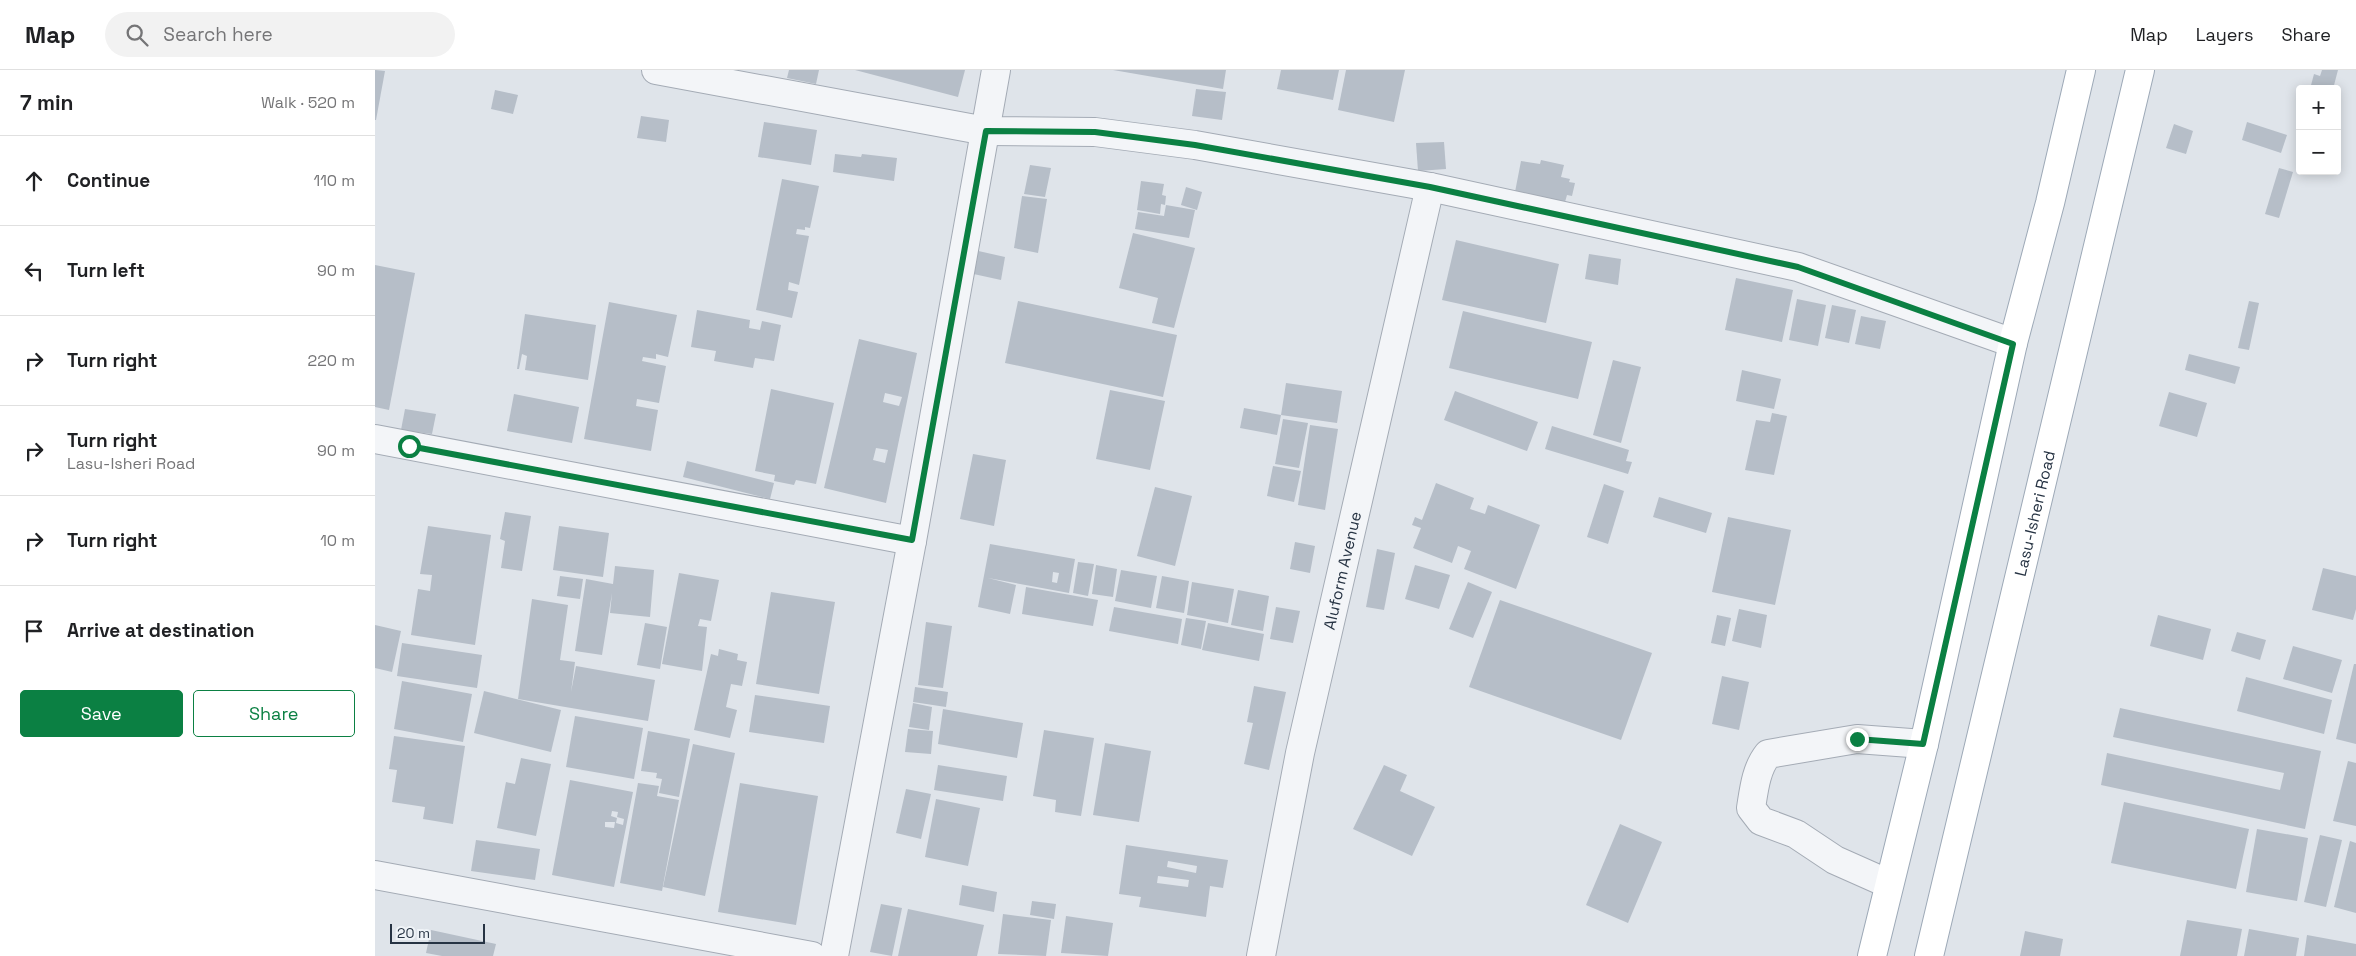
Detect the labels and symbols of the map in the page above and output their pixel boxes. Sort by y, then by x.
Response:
route start [398,435,421,458]
street label: Lasu-Isheri Road [2009,448,2060,578]
street label: Aluform Avenue [1318,509,1366,632]
route end [1846,728,1869,751]
scale bar [390,921,485,944]

